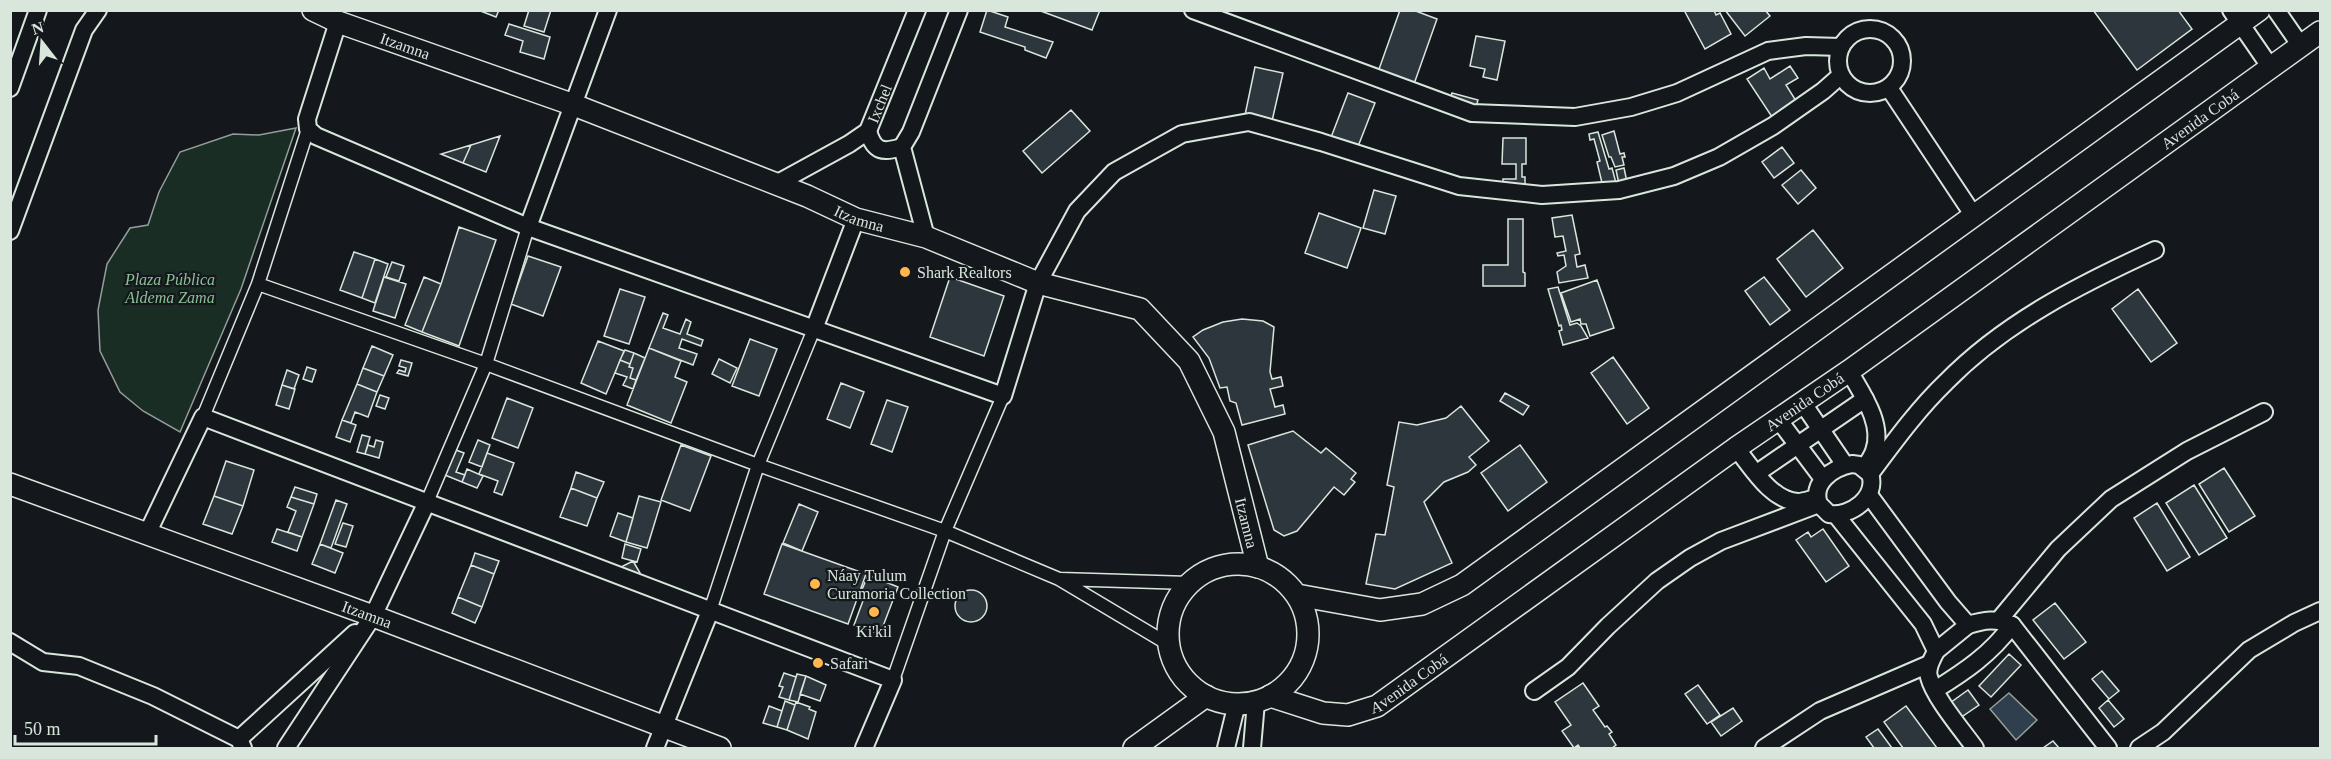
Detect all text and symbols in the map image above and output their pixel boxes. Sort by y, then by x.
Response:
north arrow [12,12,72,72]
text: N [30,18,46,38]
street label: Itzamna [378,29,432,62]
street label: Ixchel [864,81,895,125]
street label: Avenida Cobá [2158,85,2242,152]
street label: Itzamna [832,202,886,234]
place label: Shark Realtors [917,264,1012,281]
marker: Shark Realtors [898,265,912,279]
park label: Plaza Pública Aldema Zama [124,271,215,306]
street label: Avenida Cobá [1762,369,1847,434]
street label: Itzamna [1232,496,1261,550]
place label: Náay Tulum Curamoria Collection [827,567,966,602]
marker: Náay Tulum Curamoria Collection [808,577,822,591]
street label: Itzamna [340,597,394,631]
marker: Ki'kil [867,605,881,619]
place label: Ki'kil [856,623,892,640]
street label: Avenida Cobá [1368,650,1450,716]
place label: Safari [830,655,869,672]
marker: Safari [811,656,825,670]
scale bar [15,708,156,746]
text: 50 m [24,719,61,739]

